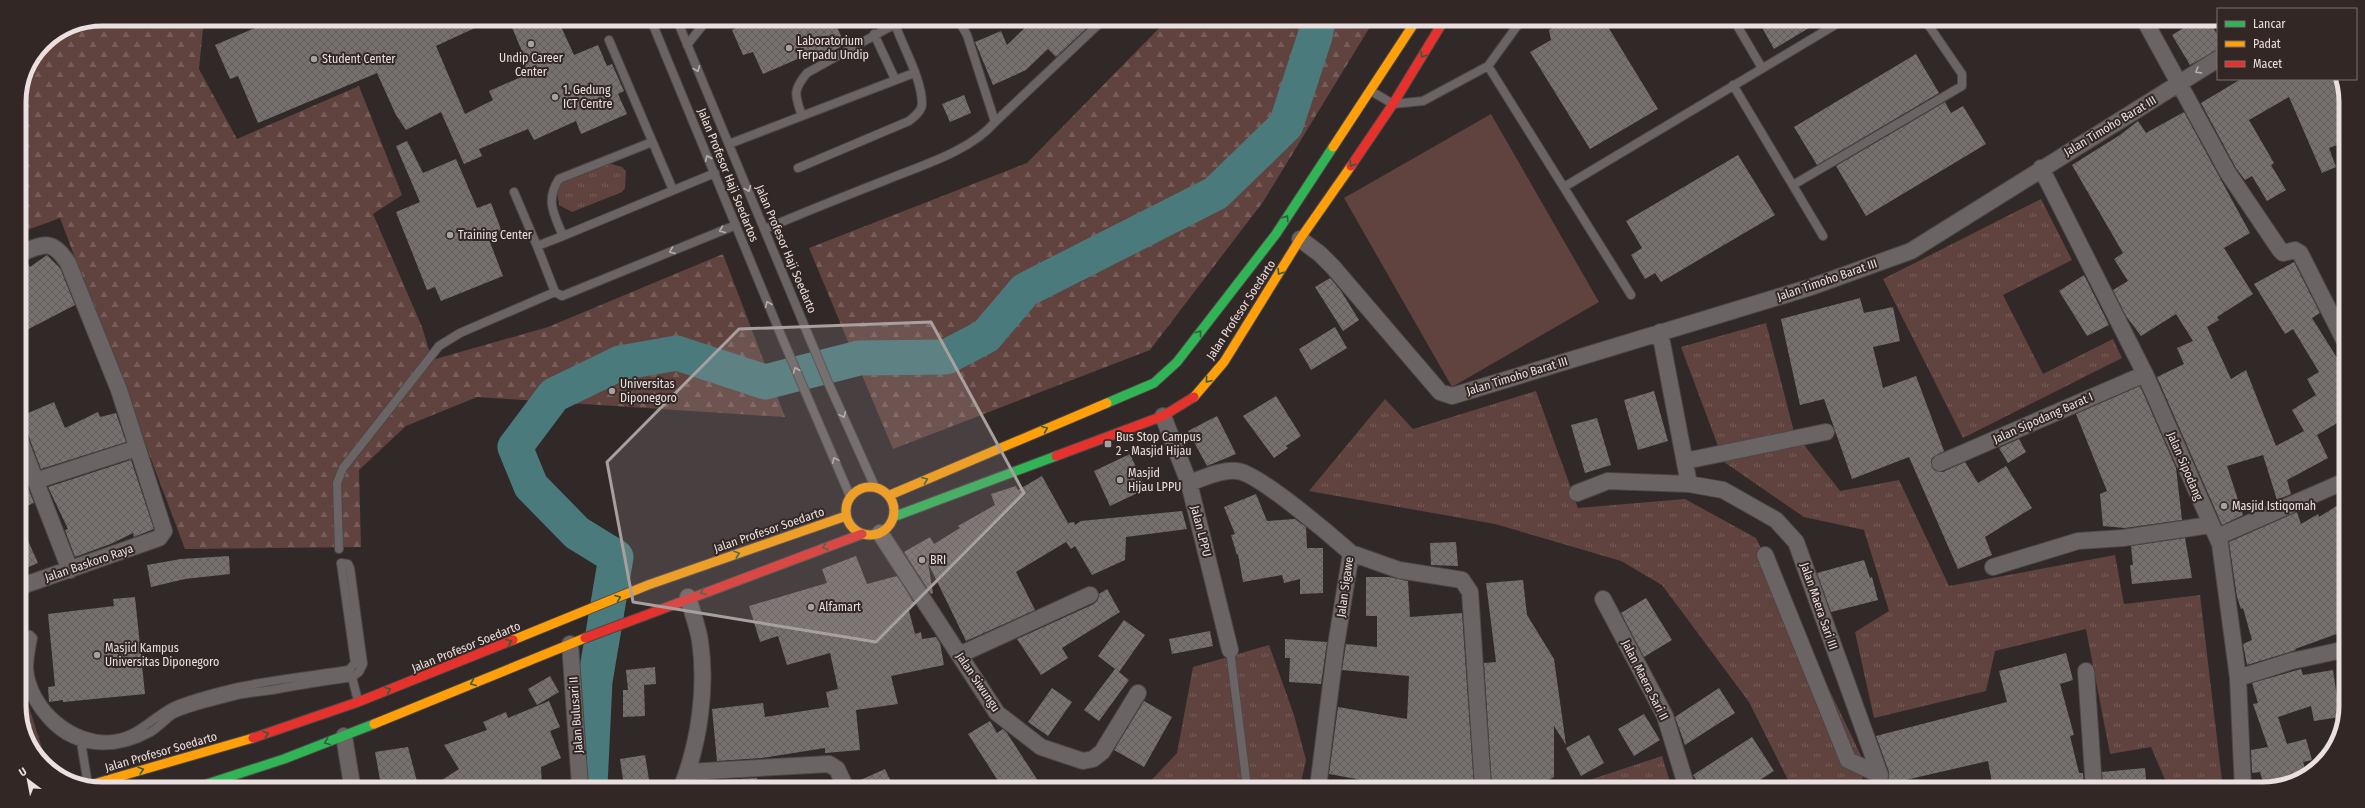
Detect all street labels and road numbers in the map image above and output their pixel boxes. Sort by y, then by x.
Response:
street label: Jalan Timoho Barat III [2061,93,2159,159]
street label: Jalan Profesor Haji Soedartos [695,106,761,244]
street label: Jalan Profesor Haji Soedarto [753,183,819,315]
street label: Jalan Timoho Barat III [1775,256,1879,304]
street label: Jalan Profesor Soedarto [1204,258,1278,362]
street label: Jalan Timoho Barat III [1465,354,1569,398]
street label: Jalan Sipodang Barat I [1991,390,2095,446]
street label: Jalan Sipodang [2164,430,2206,503]
street label: Jalan Profesor Soedarto [712,504,826,556]
street label: Jalan LPPU [1188,504,1214,558]
street label: Jalan Baskoro Raya [43,541,135,585]
street label: Jalan Sigawe [1334,556,1356,618]
street label: Jalan Maera Sari III [1798,561,1840,651]
street label: Jalan Profesor Soedarto [410,619,522,675]
street label: Jalan Maera Sari II [1619,638,1671,722]
street label: Jalan Siwungu [953,650,1003,714]
street label: Jalan Bulusari II [566,676,586,754]
street label: Jalan Profesor Soedarto [103,729,219,775]

